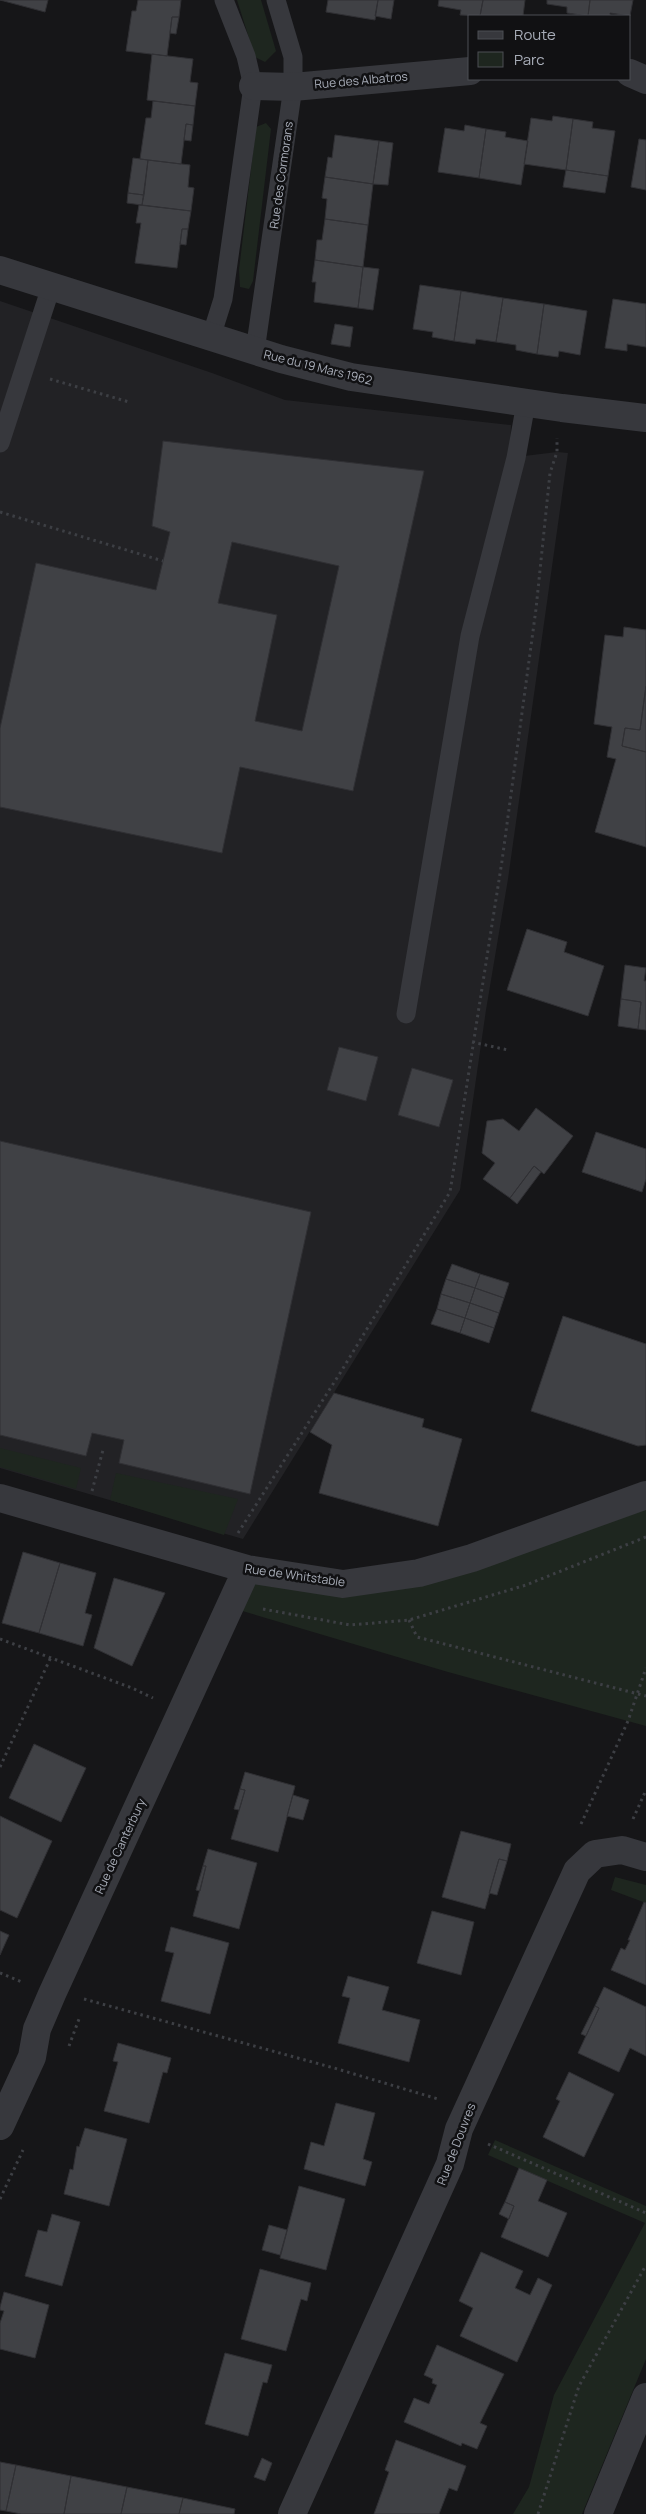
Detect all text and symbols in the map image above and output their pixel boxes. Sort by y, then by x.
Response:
legend [468,15,631,80]
text: Route [514,24,556,45]
text: Parc [514,49,545,70]
street label: Rue des Albatros [314,67,408,93]
street label: Rue des Cormorans [265,120,297,230]
street label: Rue du 19 Mars 1962 [262,345,374,389]
street label: Rue de Whitstable [244,1560,346,1590]
street label: Rue de Canterbury [90,1795,150,1897]
street label: Rue de Douvres [433,2101,479,2187]

